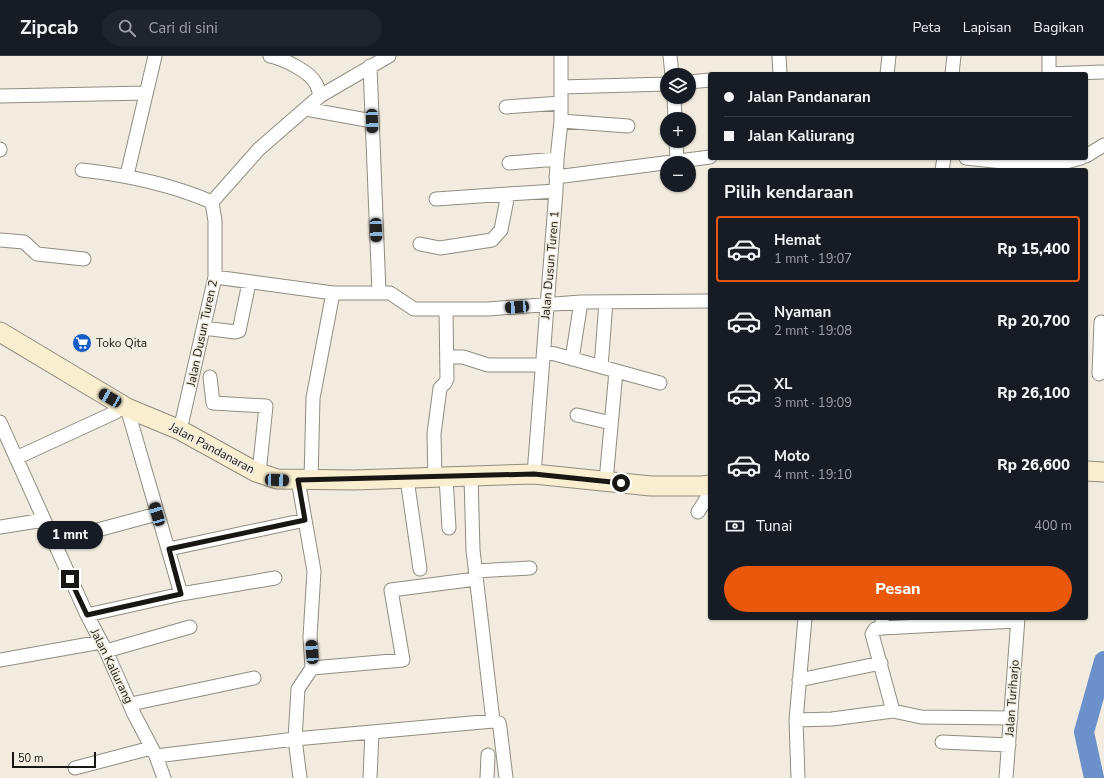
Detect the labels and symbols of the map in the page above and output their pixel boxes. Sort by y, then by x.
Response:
car [366,109,378,133]
street label: Jalan Dusun Turen 1 [537,210,563,321]
car [370,218,382,242]
street label: Jalan Dusun Turen 2 [183,278,221,389]
car [505,300,529,314]
supermarket icon: Toko Qita [71,332,93,354]
place label: Toko Qita [96,335,147,351]
car [97,387,123,409]
street label: Jalan Pandanaran [166,418,257,477]
car [265,474,289,486]
route start [612,474,630,492]
car [148,501,166,527]
callout: 1 mnt [37,521,103,549]
route end [61,570,79,588]
street label: Jalan Kaliurang [87,625,137,706]
car [305,640,319,664]
street label: Jalan Turiharjo [1001,659,1023,738]
scale bar [12,750,96,769]

